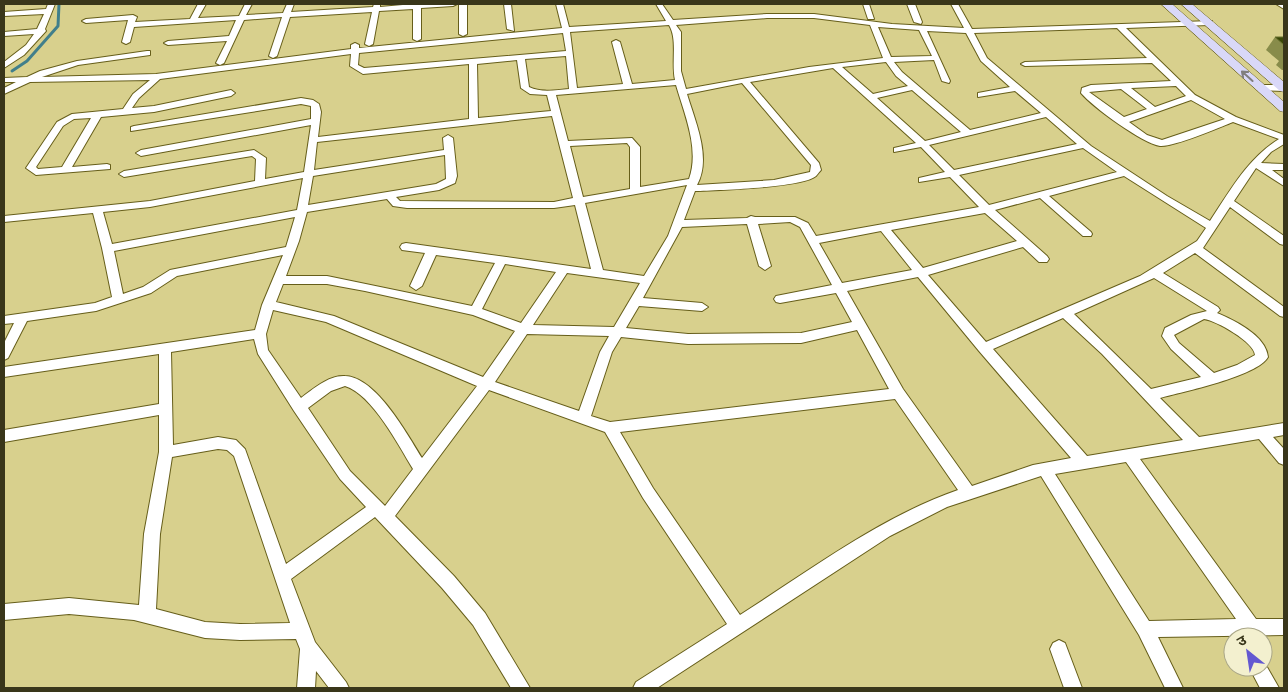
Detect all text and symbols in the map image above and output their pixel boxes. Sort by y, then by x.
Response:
one-way arrow [1241,70,1254,82]
north arrow [1223,627,1273,677]
text: उ [1233,630,1250,650]

